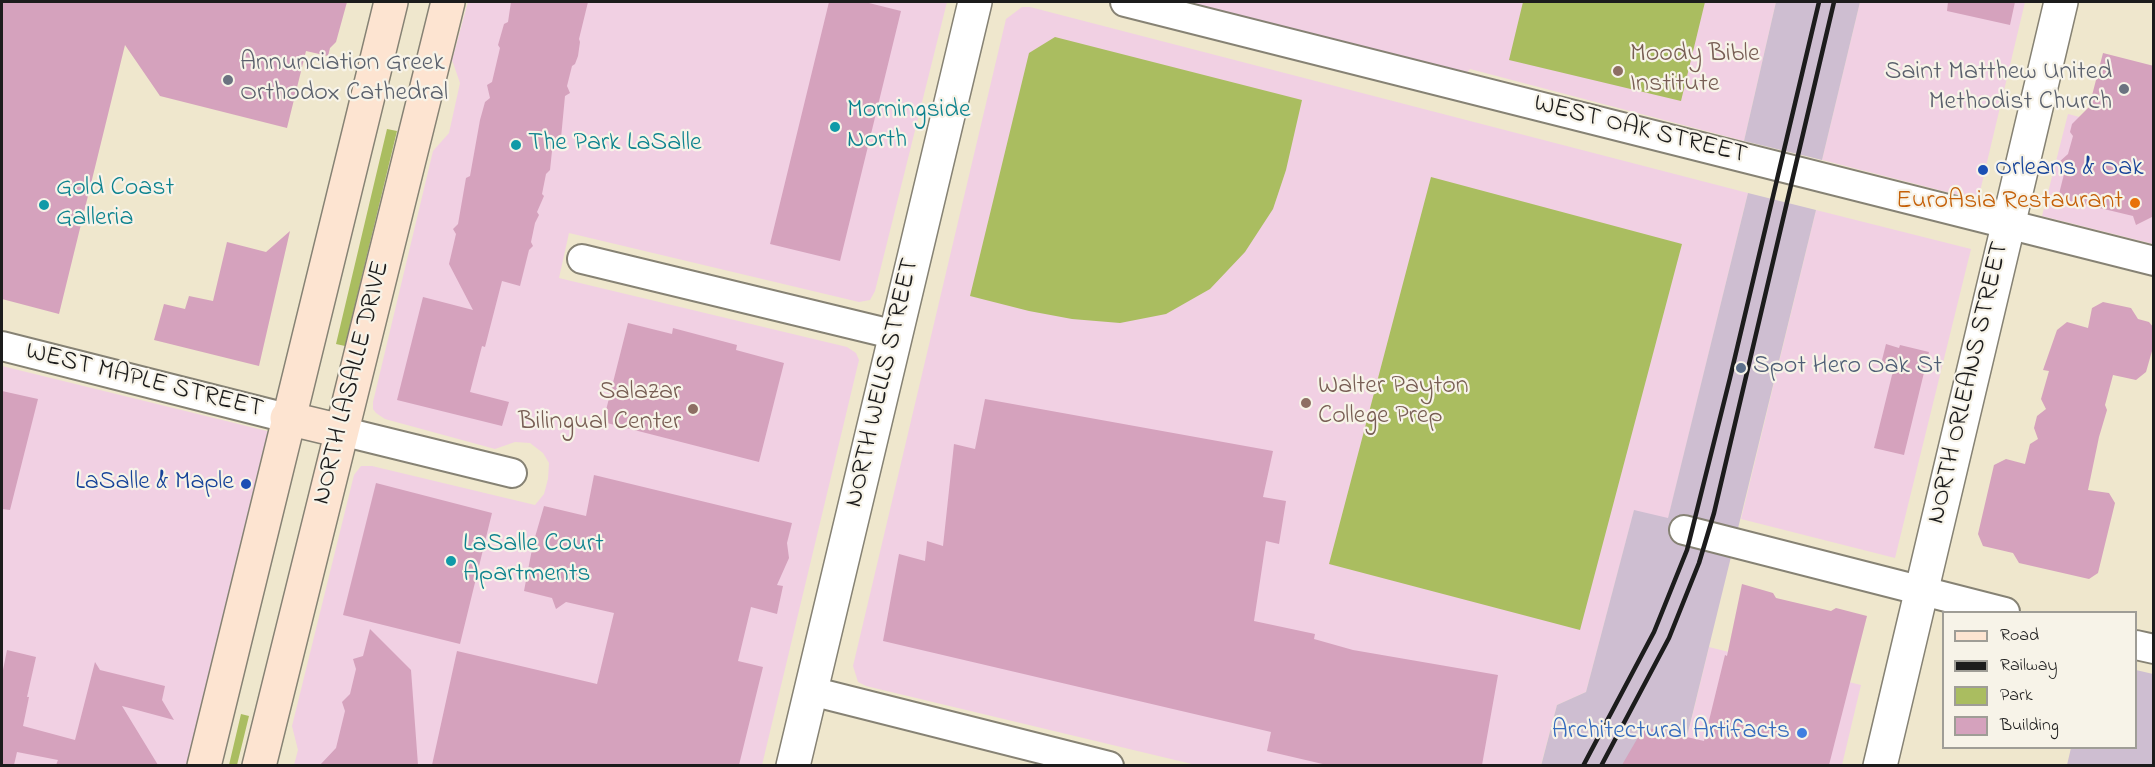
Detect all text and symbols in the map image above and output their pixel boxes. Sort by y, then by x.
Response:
place label: Moody Bible Institute [1630,40,1760,101]
place label: Annunciation Greek Orthodox Cathedral [240,49,448,110]
place label: Saint Matthew United Methodist Church [1885,58,2112,119]
marker: Moody Bible Institute [1611,64,1625,78]
marker: Annunciation Greek Orthodox Cathedral [221,73,235,87]
marker: Saint Matthew United Methodist Church [2117,82,2131,96]
street label: WEST OAK STREET [1530,89,1750,173]
place label: Morningside North [847,96,971,158]
marker: Morningside North [828,120,842,134]
place label: The Park LaSalle [528,129,702,161]
marker: The Park LaSalle [509,138,523,152]
place label: Orleans & Oak [1995,154,2144,186]
marker: Orleans & Oak [1976,163,1990,177]
place label: Gold Coast Galleria [56,174,174,236]
place label: EuroAsia Restaurant [1896,187,2123,219]
marker: EuroAsia Restaurant [2128,196,2142,210]
marker: Gold Coast Galleria [37,198,51,212]
street label: NORTH ORLEANS STREET [1922,239,2018,527]
street label: NORTH WELLS STREET [840,255,928,511]
street label: NORTH LASALLE DRIVE [308,258,398,508]
street label: WEST MAPLE STREET [22,337,266,427]
place label: Spot Hero Oak St [1753,352,1942,384]
marker: Spot Hero Oak St [1734,361,1748,375]
place label: Walter Payton College Prep [1318,372,1469,434]
place label: Salazar Bilingual Center [518,378,681,440]
marker: Walter Payton College Prep [1299,396,1313,410]
marker: Salazar Bilingual Center [686,402,700,416]
place label: LaSalle & Maple [75,468,234,500]
marker: LaSalle & Maple [239,477,253,491]
place label: LaSalle Court Apartments [463,530,604,592]
marker: LaSalle Court Apartments [444,554,458,568]
legend [1942,611,2137,749]
text: Road [2000,623,2039,649]
text: Railway [2000,653,2057,679]
text: Park [2000,683,2033,709]
text: Building [2000,713,2059,739]
place label: Architectural Artifacts [1552,717,1790,749]
marker: Architectural Artifacts [1795,726,1809,740]

